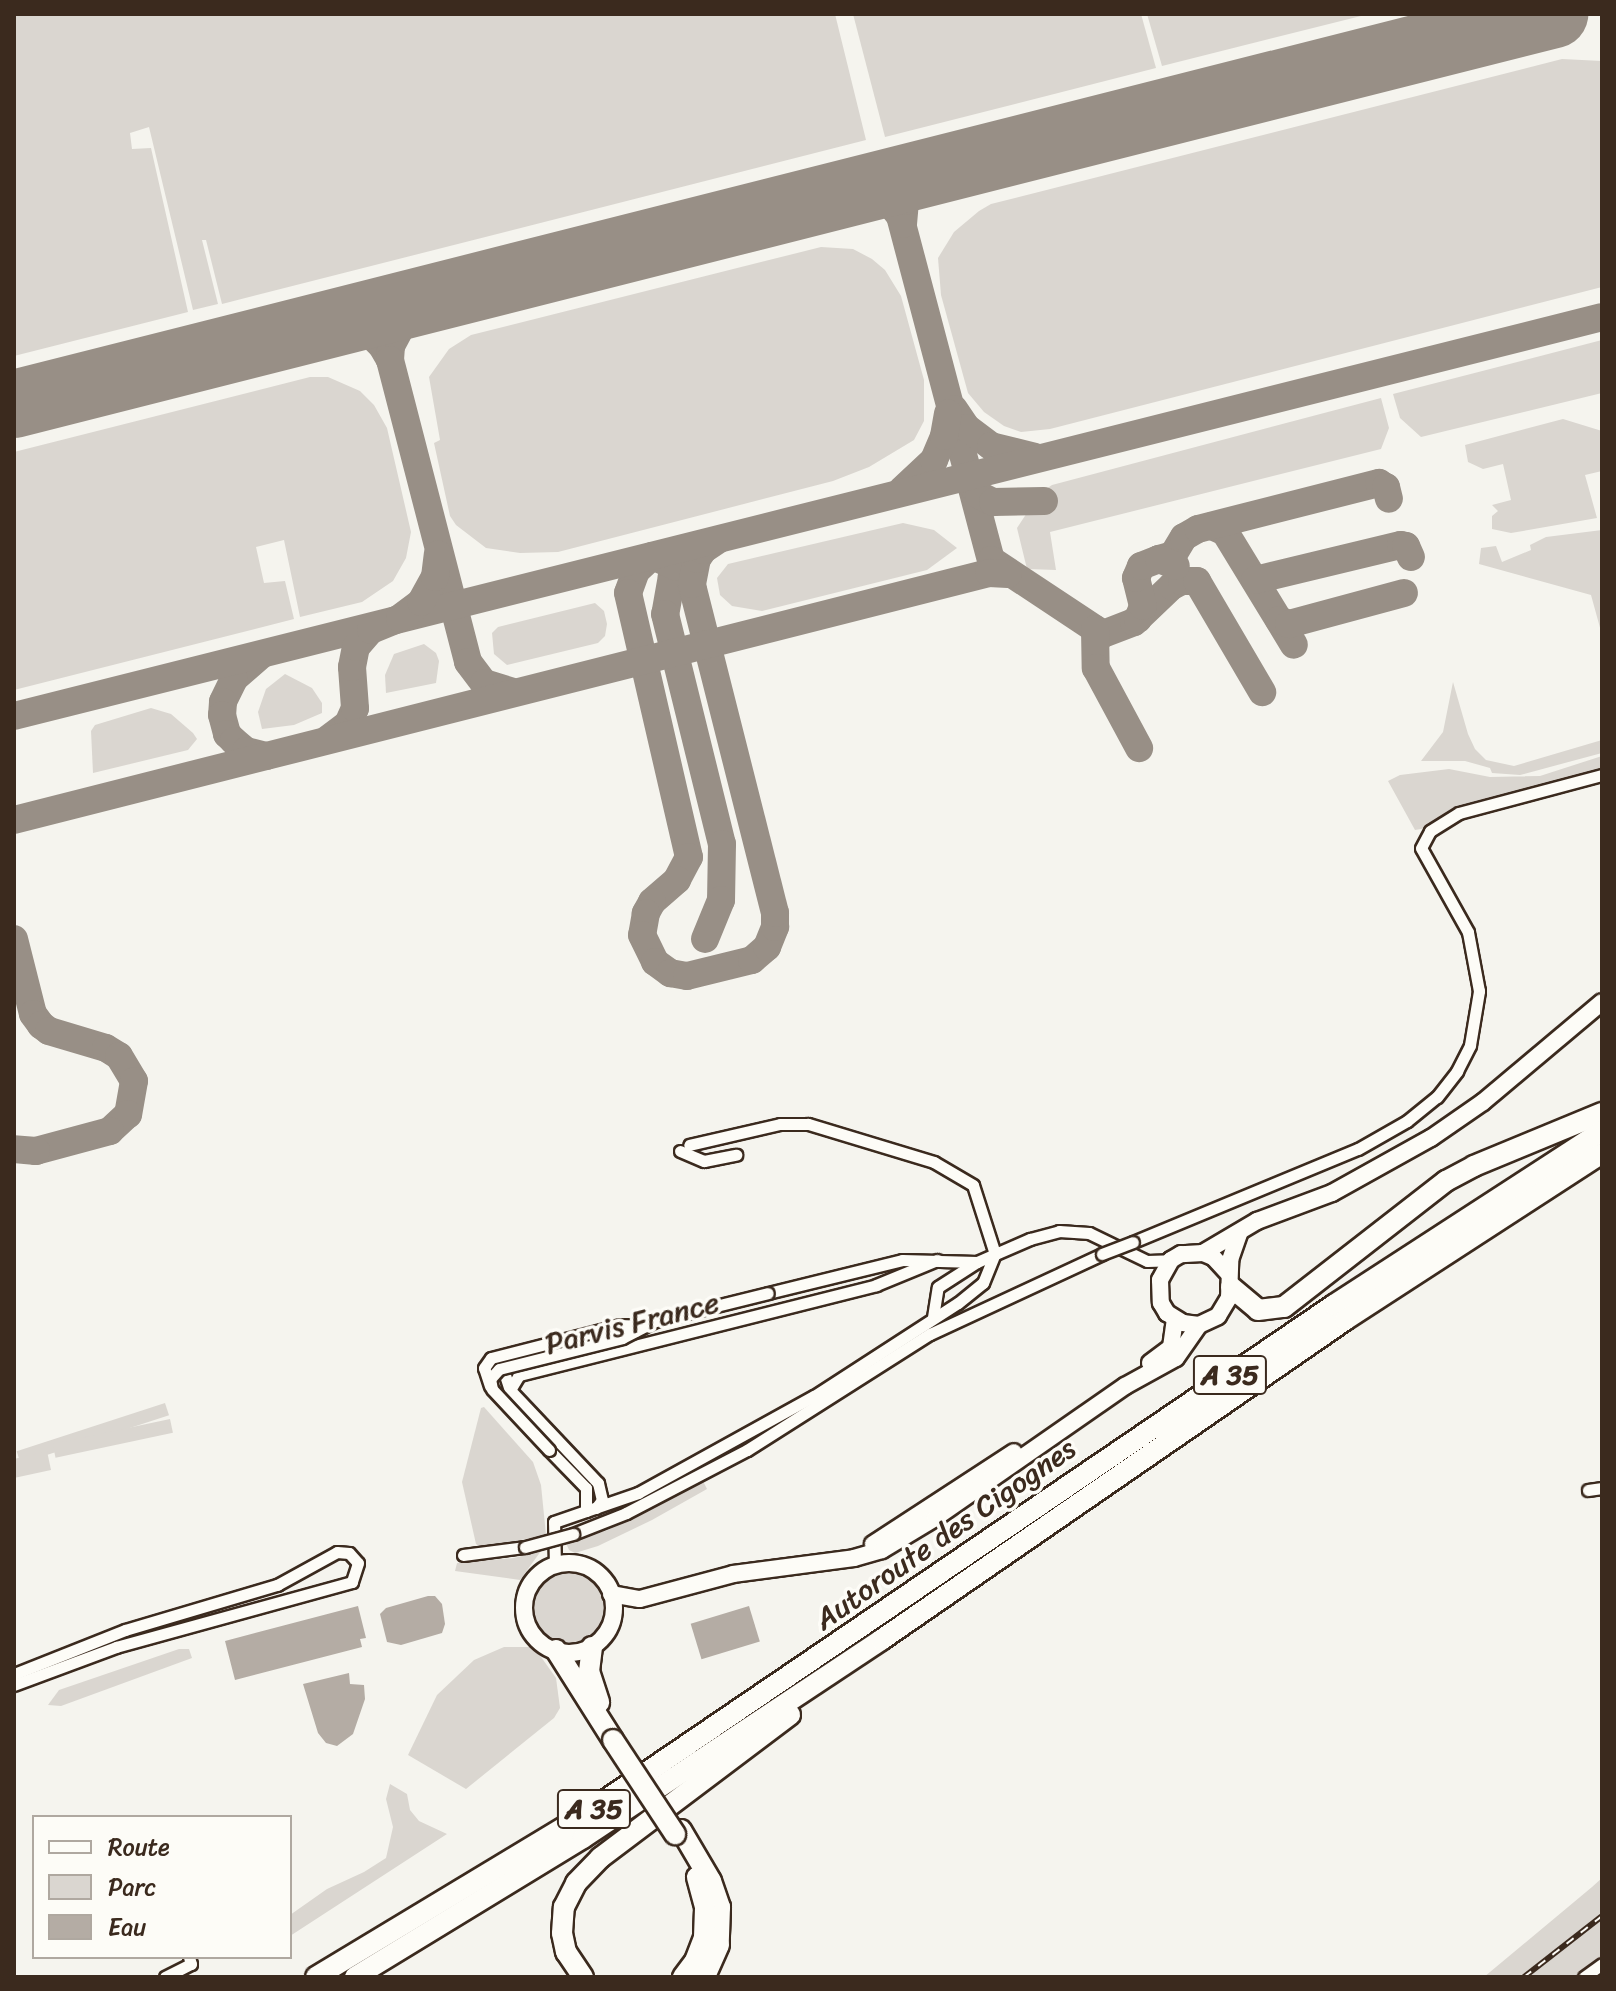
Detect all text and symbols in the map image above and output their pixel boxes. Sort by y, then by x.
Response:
street label: Parvis France [541,1284,723,1362]
road number: A 35 [1192,1351,1268,1399]
street label: Autoroute des Cigognes [807,1430,1083,1638]
road number: A 35 [556,1785,632,1833]
legend [32,1815,292,1959]
text: Route [108,1826,170,1868]
text: Parc [108,1866,156,1908]
text: Eau [108,1906,146,1948]

